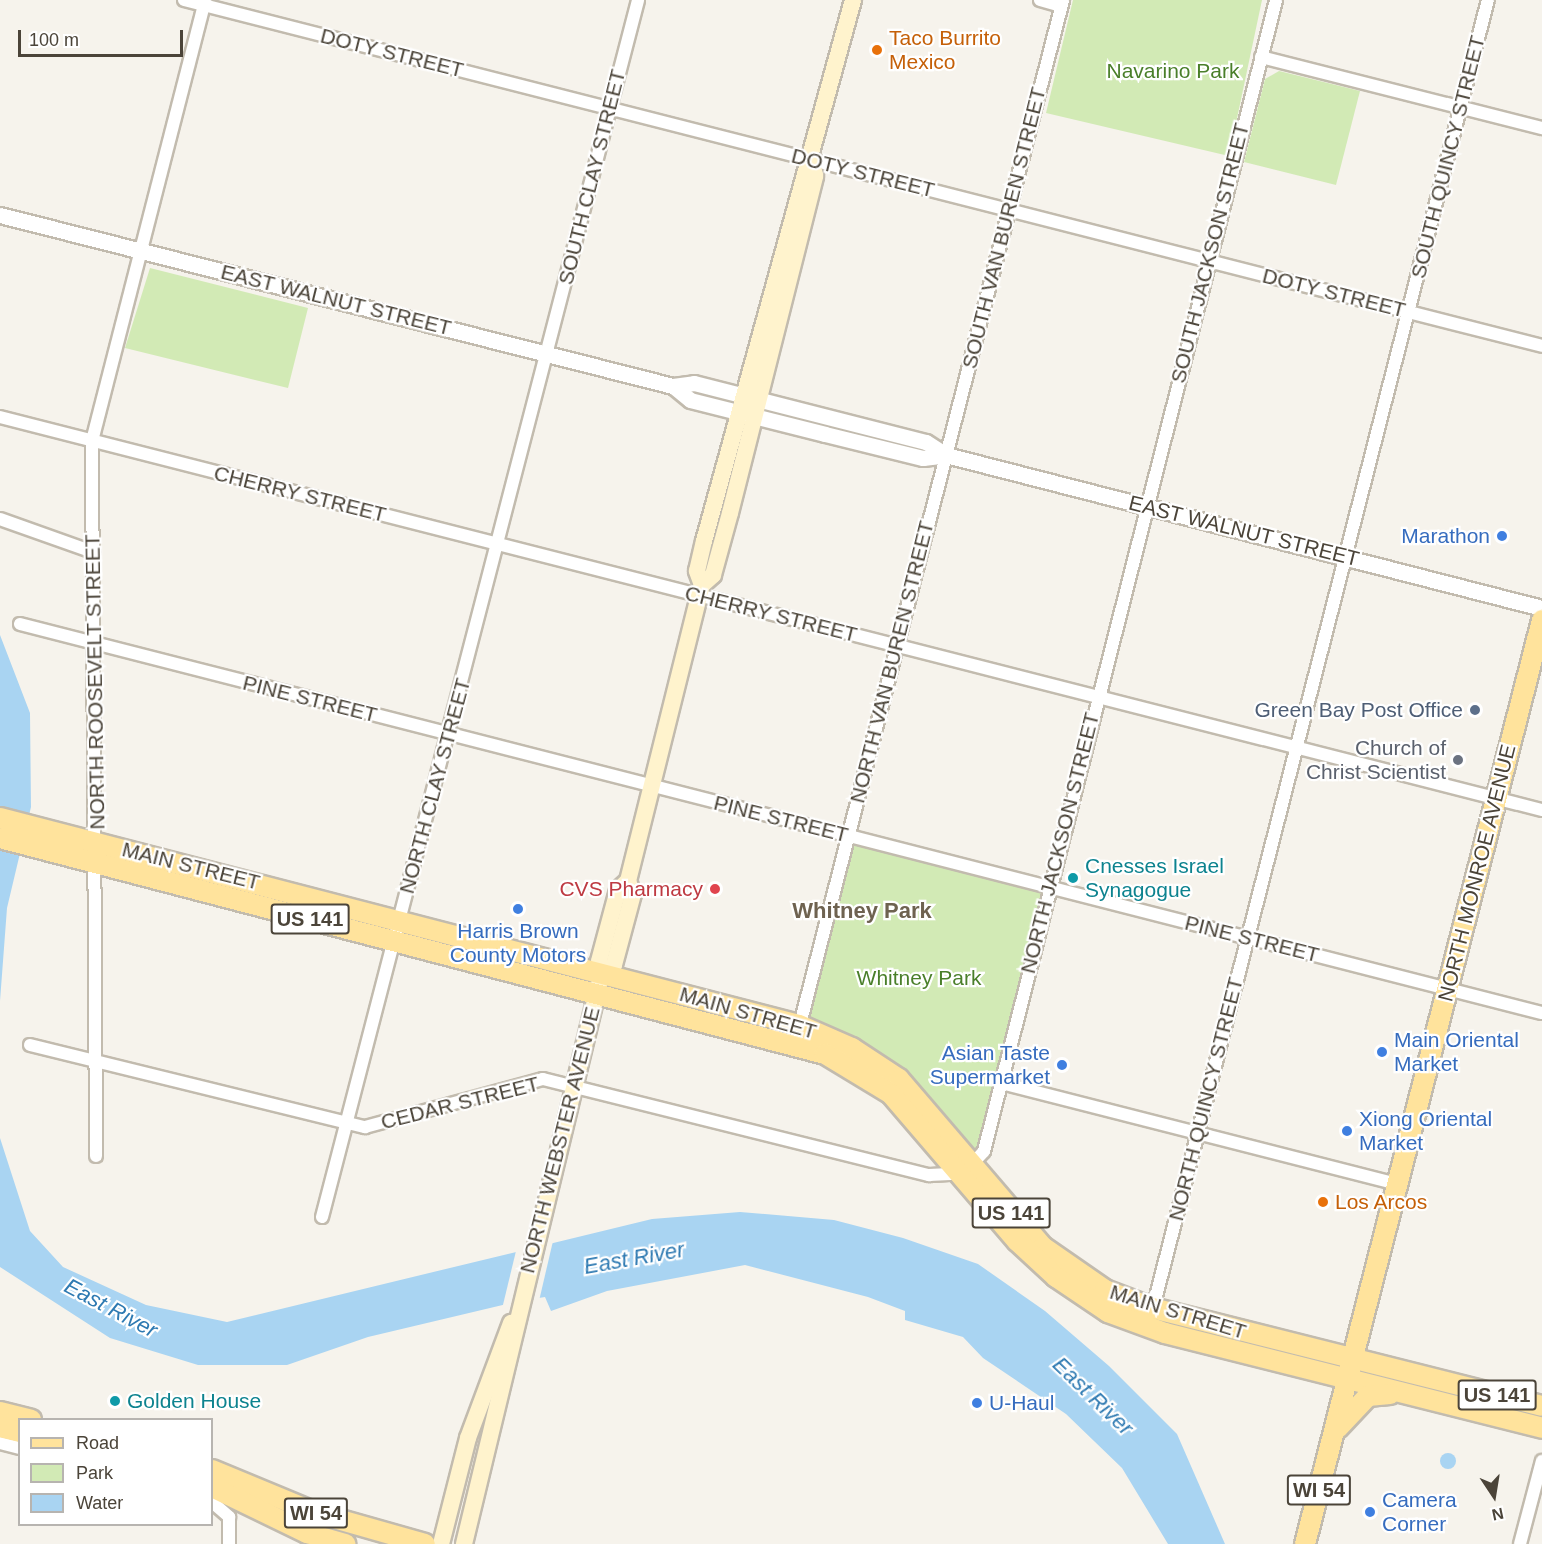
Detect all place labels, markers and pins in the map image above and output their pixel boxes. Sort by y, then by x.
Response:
place label: Taco Burrito Mexico [889,25,1001,75]
marker: Taco Burrito Mexico [870,43,884,57]
place label: Marathon [1401,523,1490,549]
marker: Marathon [1495,529,1509,543]
place label: Green Bay Post Office [1254,697,1463,723]
marker: Green Bay Post Office [1468,703,1482,717]
place label: Church of Christ Scientist [1306,735,1446,785]
marker: Church of Christ Scientist [1451,753,1465,767]
place label: Cnesses Israel Synagogue [1085,853,1224,903]
marker: Cnesses Israel Synagogue [1066,871,1080,885]
place label: CVS Pharmacy [559,876,703,902]
marker: CVS Pharmacy [708,882,722,896]
marker: Harris Brown County Motors [511,902,525,916]
place label: Harris Brown County Motors [450,918,586,968]
place label: Main Oriental Market [1394,1027,1519,1077]
place label: Asian Taste Supermarket [930,1040,1050,1090]
marker: Main Oriental Market [1375,1045,1389,1059]
marker: Asian Taste Supermarket [1055,1058,1069,1072]
place label: Xiong Oriental Market [1359,1106,1492,1156]
marker: Xiong Oriental Market [1340,1124,1354,1138]
place label: Los Arcos [1335,1189,1428,1215]
marker: Los Arcos [1316,1195,1330,1209]
place label: Golden House [127,1388,261,1414]
place label: U-Haul [989,1390,1054,1416]
marker: Golden House [108,1394,122,1408]
marker: U-Haul [970,1396,984,1410]
place label: Camera Corner [1382,1487,1457,1537]
marker: Camera Corner [1363,1505,1377,1519]

